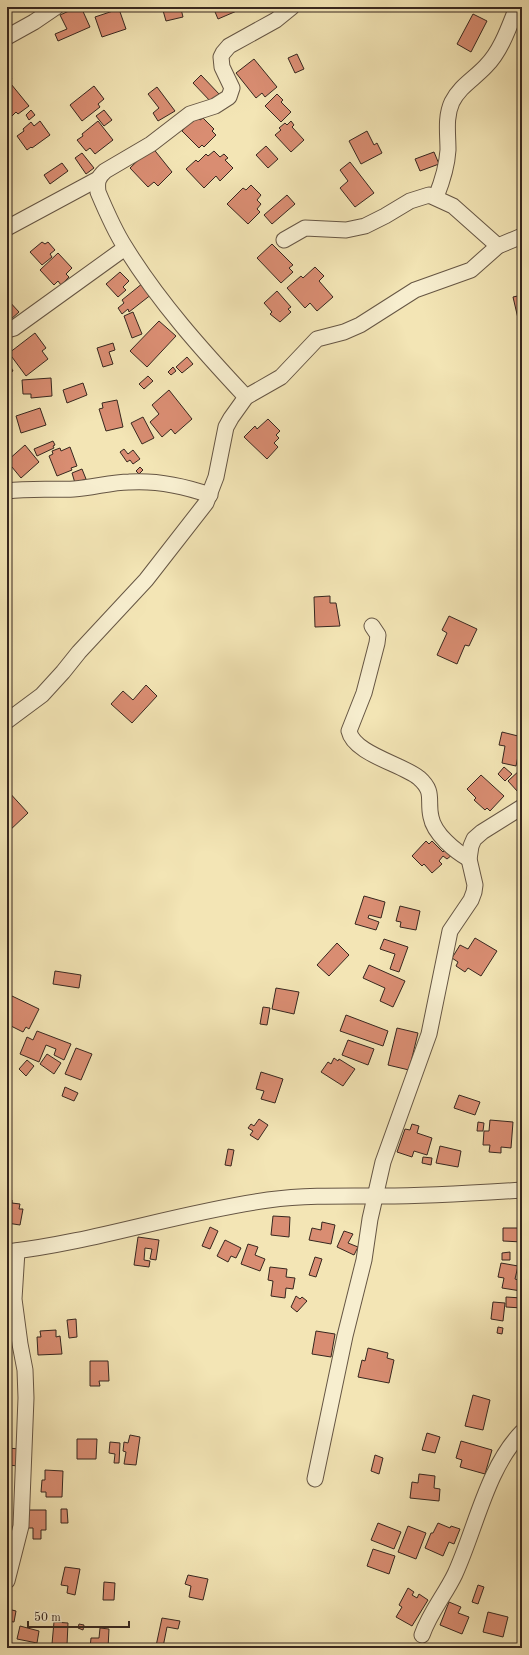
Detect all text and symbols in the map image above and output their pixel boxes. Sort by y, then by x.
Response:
scale bar [28,1603,129,1629]
text: 50 m [34,1611,61,1624]

